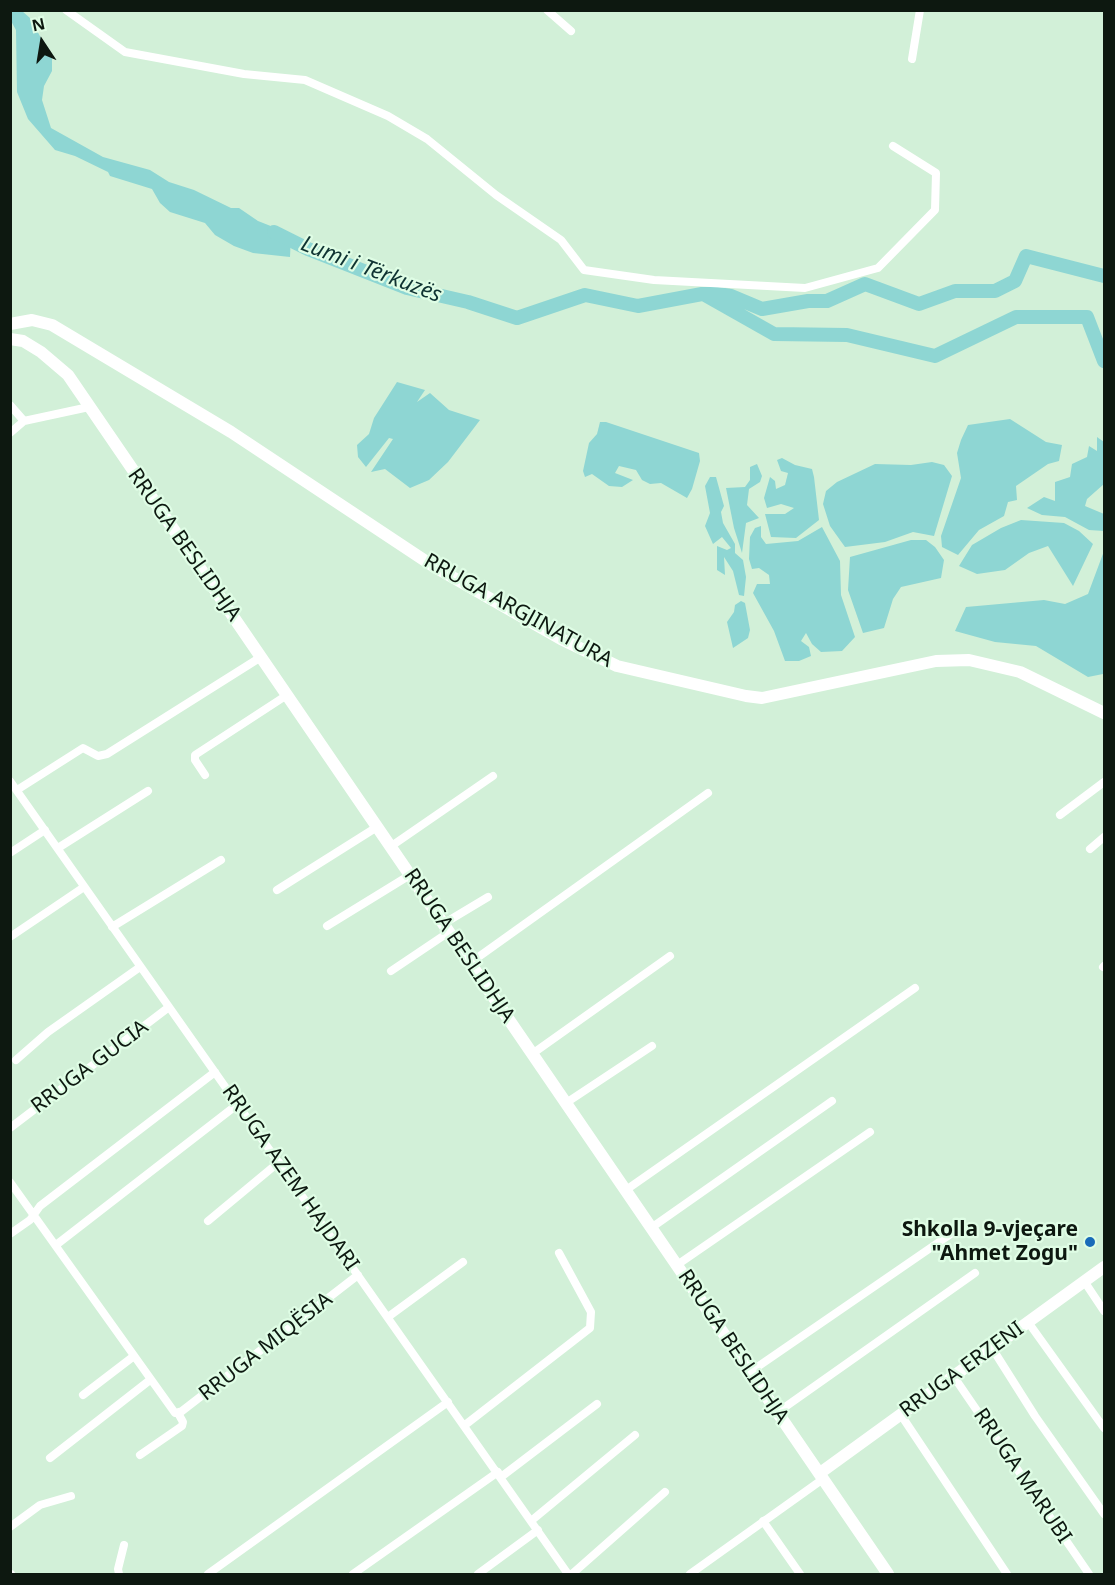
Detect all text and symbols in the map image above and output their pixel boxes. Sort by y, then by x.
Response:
north arrow [12,12,72,72]
text: N [30,12,47,37]
water label: Lumi i Tërkuzës [297,231,445,309]
street label: RRUGA BESLIDHJA [122,464,246,626]
street label: RRUGA ARGJINATURA [419,549,617,673]
street label: RRUGA BESLIDHJA [398,864,520,1028]
street label: RRUGA GUCIA [26,1015,154,1119]
street label: RRUGA AZEM HAJDARI [216,1080,364,1276]
place label: Shkolla 9-vjeçare "Ahmet Zogu" [902,1217,1078,1267]
marker: Shkolla 9-vjeçare "Ahmet Zogu" [1083,1235,1097,1249]
street label: RRUGA BESLIDHJA [672,1265,794,1429]
street label: RRUGA MIQËSIA [194,1287,338,1407]
street label: RRUGA ERZENI [895,1317,1029,1423]
street label: RRUGA MARUBI [968,1404,1076,1548]

